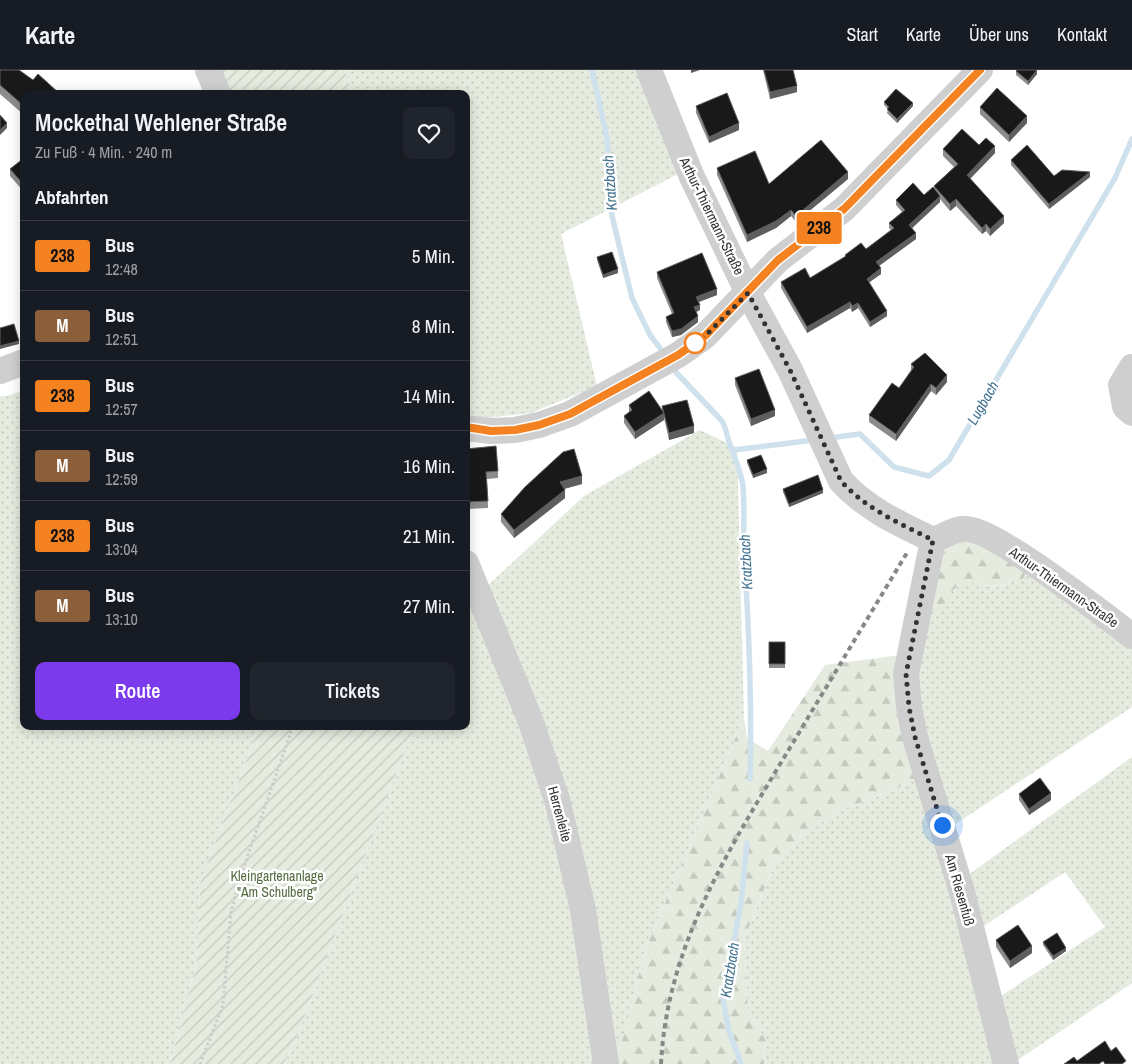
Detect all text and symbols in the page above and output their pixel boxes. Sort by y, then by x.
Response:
text: Karte [25,19,75,51]
text: Start [847,22,878,47]
text: Karte [906,22,941,47]
text: Über uns [969,22,1029,47]
text: Kontakt [1057,22,1107,47]
text: Mockethal Wehlener Straße [35,106,287,138]
button: heart [403,107,455,159]
text: Zu Fuß · 4 Min. · 240 m [35,141,172,163]
street label: Arthur-Thiermann-Straße [675,153,748,278]
water label: Kratzbach [597,155,622,211]
text: Abfahrten [35,184,109,210]
line badge: 238 [790,212,848,244]
text: 238 [807,215,831,240]
text: Bus [105,232,134,258]
text: 238 [50,243,75,268]
text: 5 Min. [412,243,455,269]
text: 12:48 [105,258,138,280]
text: Bus [105,302,134,328]
text: M [56,313,69,338]
text: 8 Min. [412,313,455,339]
text: 12:51 [105,328,138,350]
unlabelled marker [684,332,706,354]
text: Bus [105,372,134,398]
water label: Lugbach [962,377,1004,428]
text: 238 [50,383,75,408]
text: 14 Min. [403,383,455,409]
text: 12:57 [105,398,138,420]
text: Bus [105,442,134,468]
text: M [56,453,69,478]
text: 16 Min. [403,453,455,479]
text: 12:59 [105,468,138,490]
text: Bus [105,512,134,538]
text: 238 [50,523,75,548]
text: 21 Min. [403,523,455,549]
water label: Kratzbach [734,534,757,590]
text: 13:04 [105,538,138,560]
street label: Arthur-Thiermann-Straße [1005,542,1122,631]
text: Bus [105,582,134,608]
text: M [56,593,69,618]
text: 27 Min. [403,593,455,619]
text: 13:10 [105,608,138,630]
button: Route [35,662,240,720]
button: Tickets [250,662,455,720]
street label: Herrenleite [544,784,576,844]
your location [930,813,955,838]
street label: Am Riesenfuß [941,851,979,928]
park label: Kleingartenanlage "Am Schulberg" [230,867,324,901]
water label: Kratzbach [715,941,744,999]

